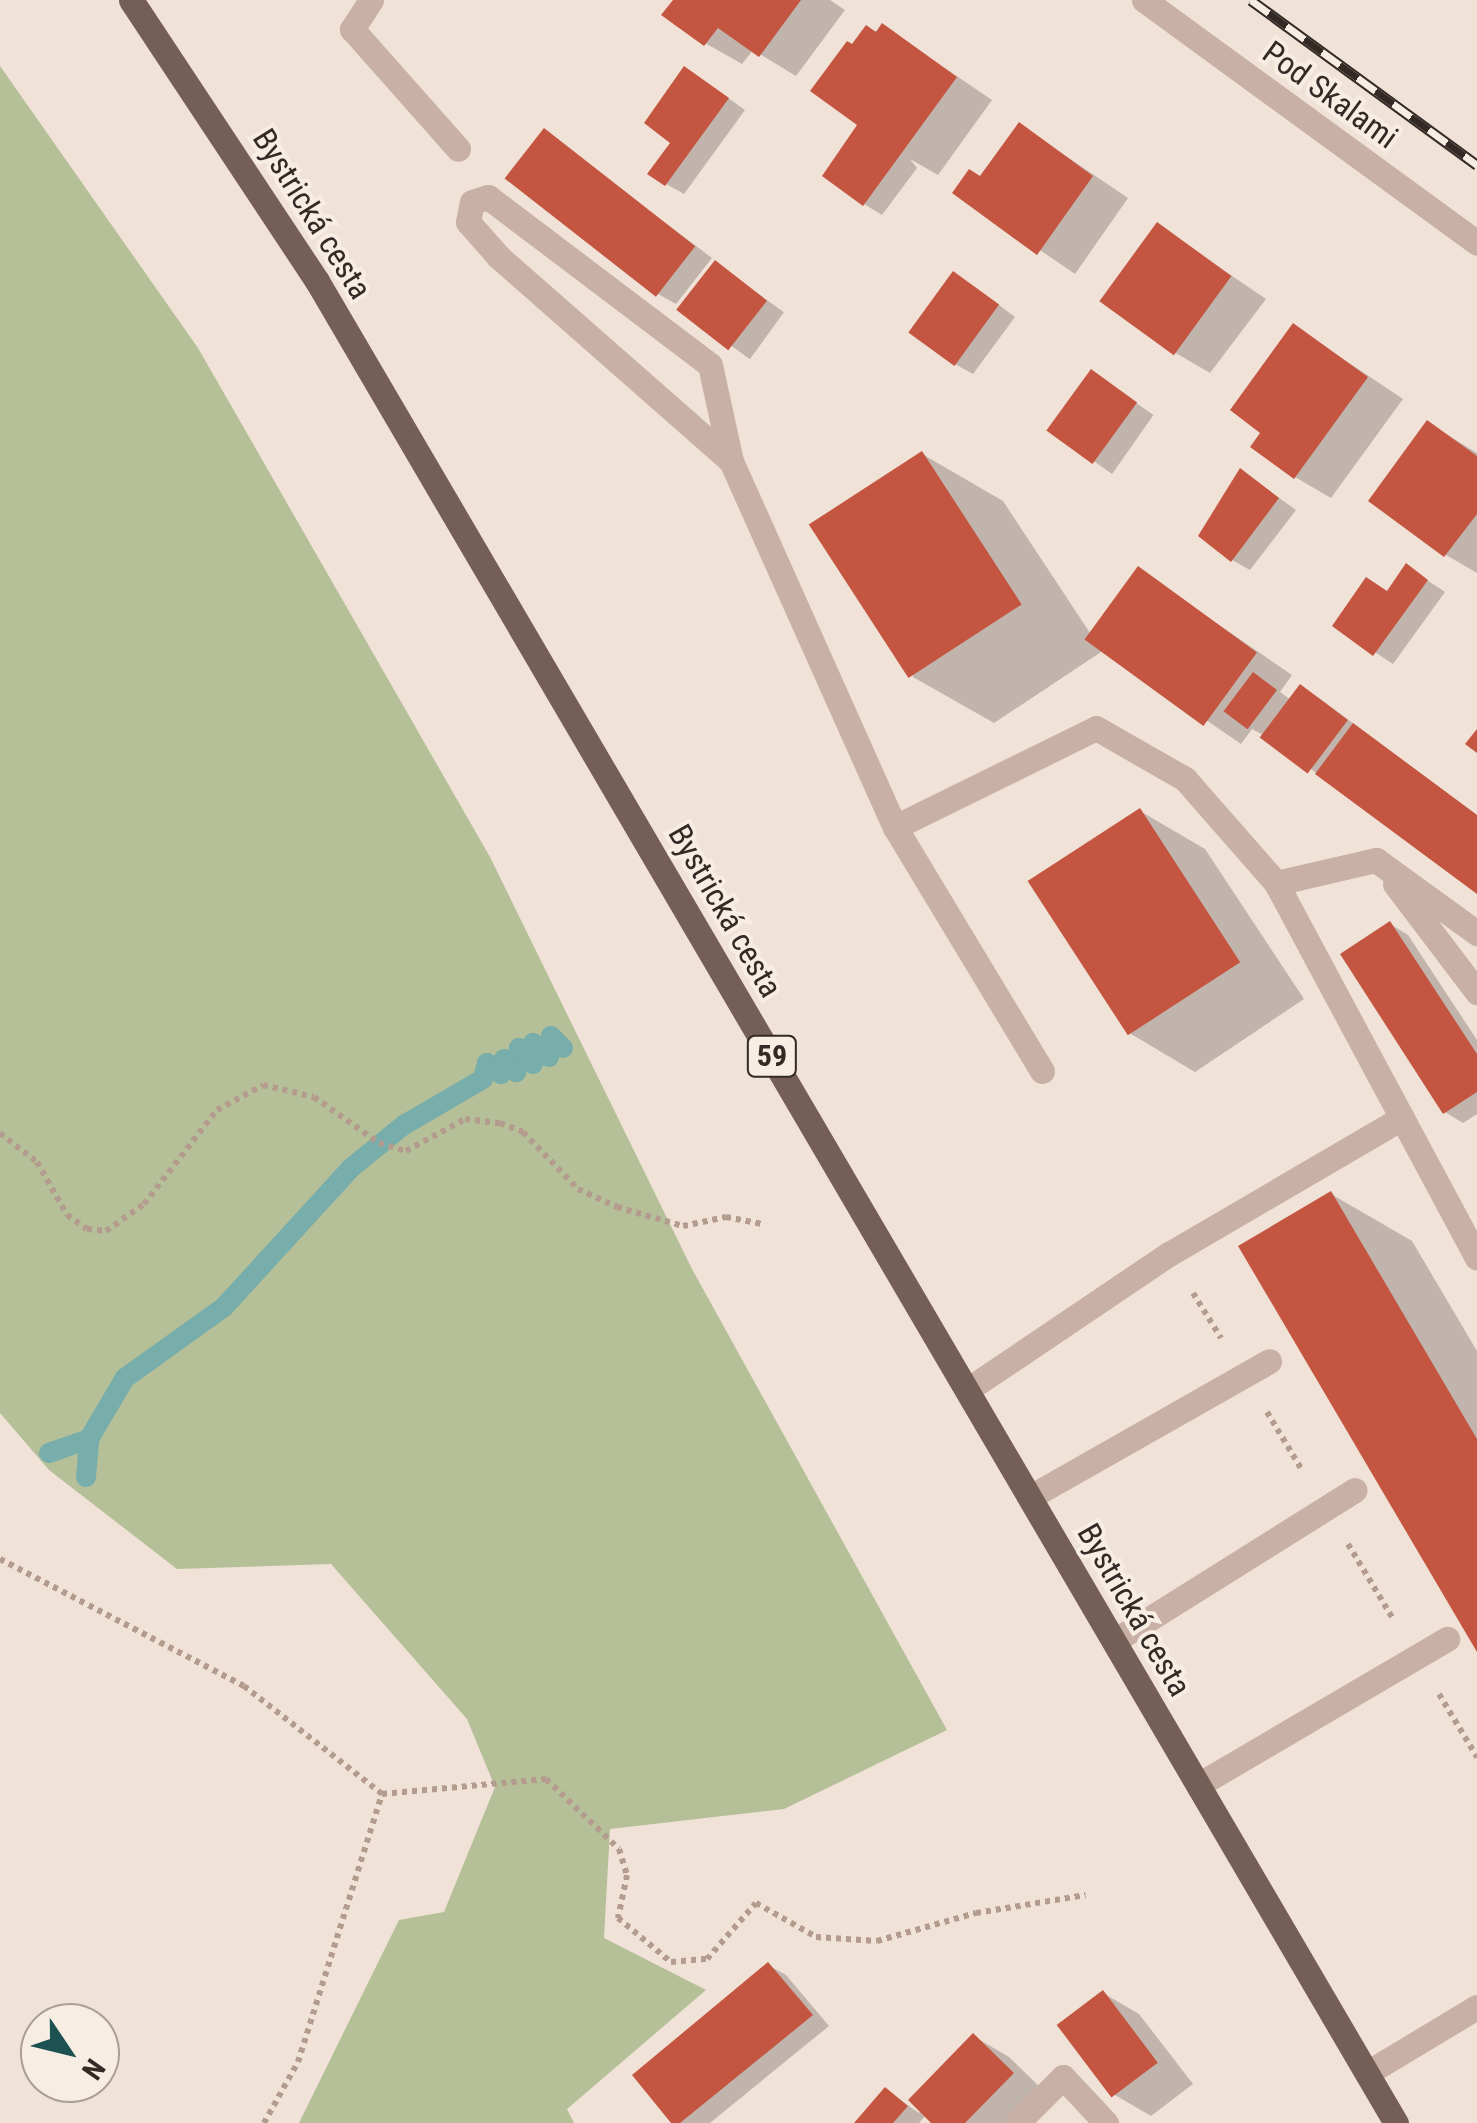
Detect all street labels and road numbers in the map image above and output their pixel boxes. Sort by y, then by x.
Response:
street label: Pod Skalami [1255,33,1405,157]
street label: Bystrická cesta [245,122,379,306]
street label: Bystrická cesta [660,818,790,1004]
road number: 59 [744,1031,800,1081]
street label: Bystrická cesta [1069,1517,1199,1703]

